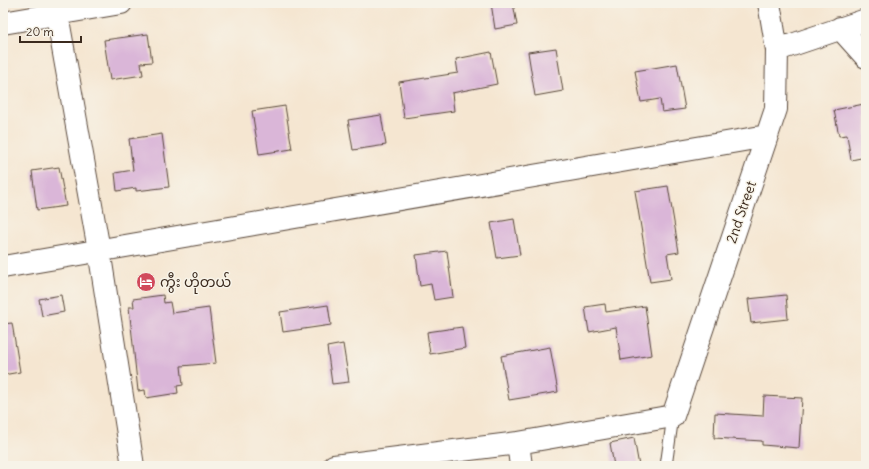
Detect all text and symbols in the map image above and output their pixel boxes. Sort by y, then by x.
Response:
scale bar [20,18,81,44]
text: 20 m [26,24,54,39]
street label: 2nd Street [722,178,760,246]
hotel icon: ကွီး ဟိုတယ် [135,271,157,293]
place label: ကွီး ဟိုတယ် [160,272,231,294]

